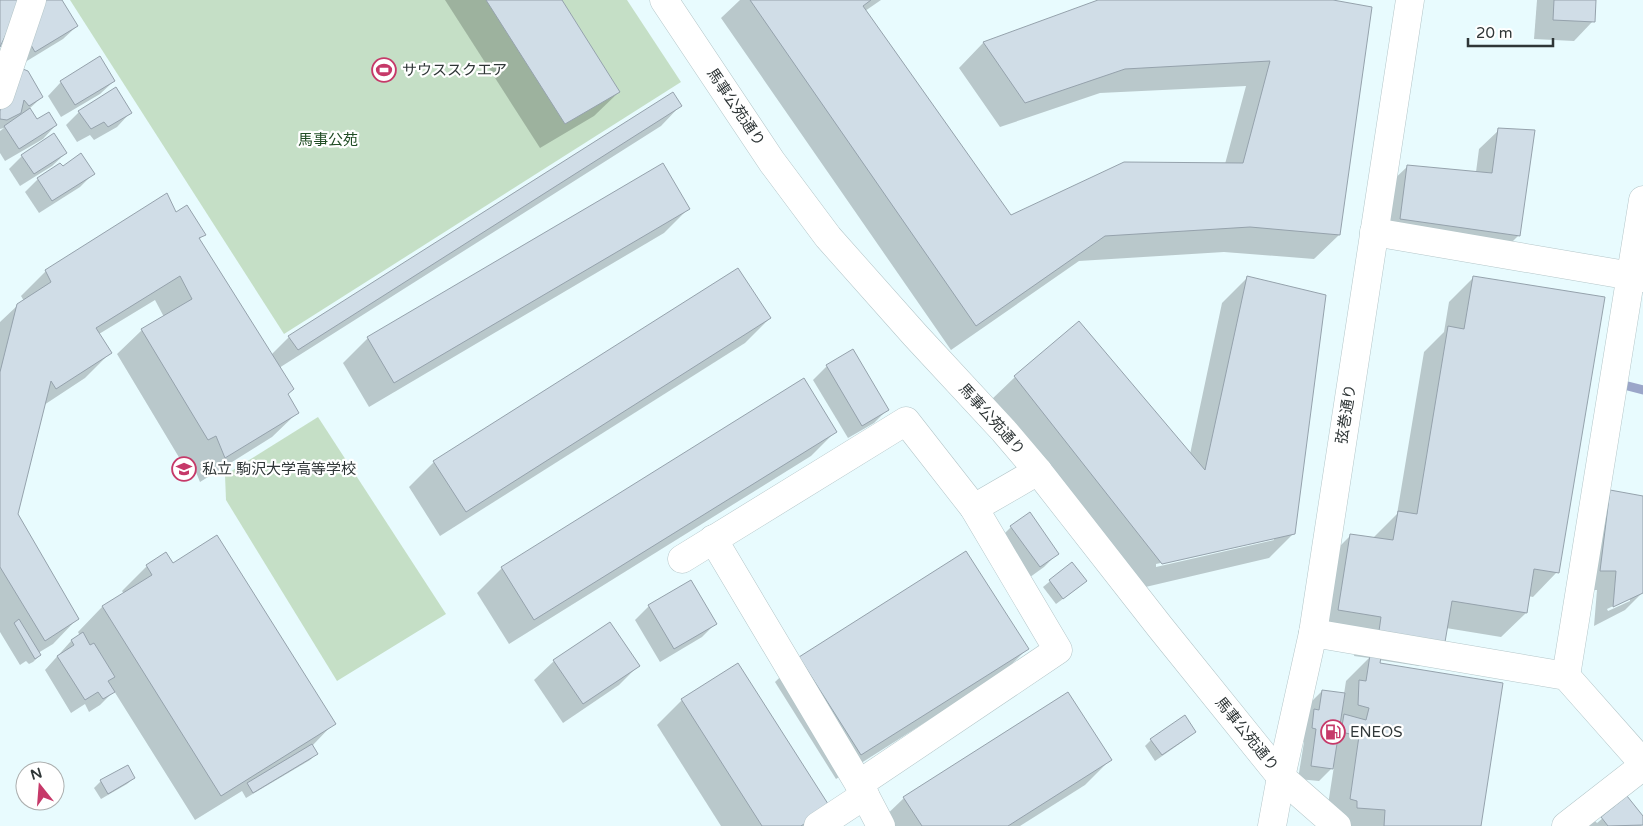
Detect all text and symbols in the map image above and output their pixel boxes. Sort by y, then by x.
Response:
scale bar [1468,15,1553,47]
text: 20 m [1476,24,1513,42]
sports icon: サウススクエア [371,57,397,83]
place label: サウススクエア [402,61,507,79]
street label: 馬事公苑通り [703,65,769,149]
park label: 馬事公苑 [298,131,358,149]
street label: 馬事公苑通り [955,380,1029,458]
street label: 弦巻通り [1332,383,1360,445]
school or university icon: 私立 駒沢大学高等学校 [171,456,197,482]
place label: 私立 駒沢大学高等学校 [202,460,356,478]
street label: 馬事公苑通り [1212,693,1282,775]
fuel station icon: ENEOS [1320,719,1346,745]
place label: ENEOS [1350,723,1403,741]
north arrow [15,761,65,811]
text: N [28,764,44,784]

